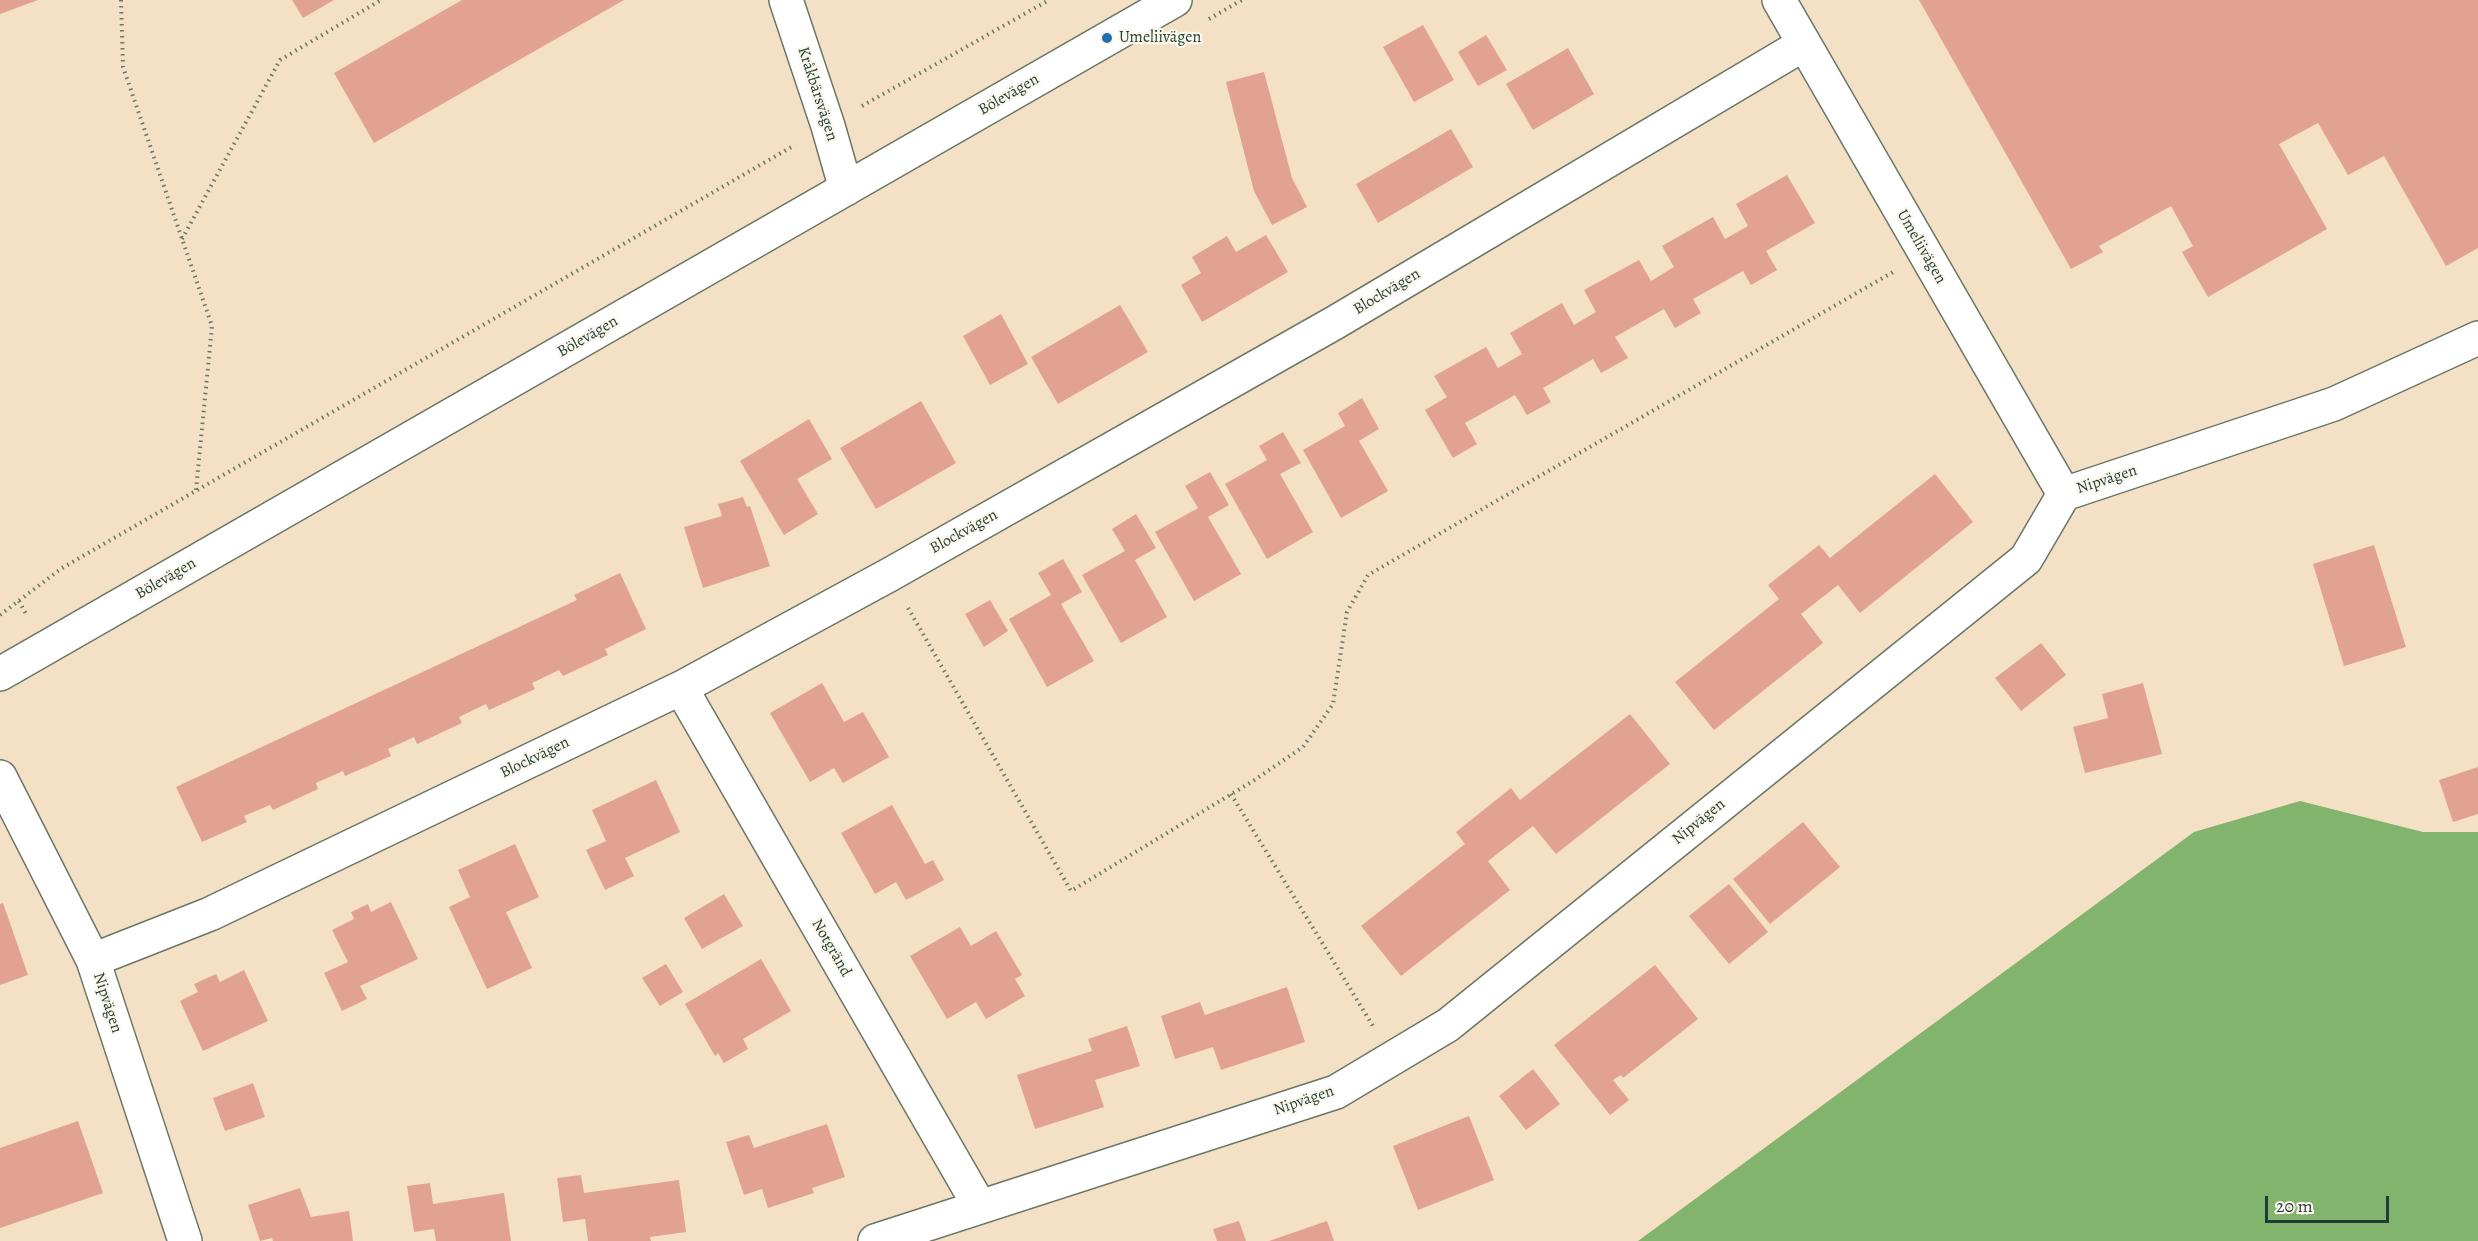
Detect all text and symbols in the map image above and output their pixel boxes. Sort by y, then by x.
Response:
place label: Umeliivägen [1119,28,1201,48]
marker: Umeliivägen [1100,31,1114,45]
street label: Kråkbärsvägen [793,45,841,143]
street label: Bölevägen [975,70,1043,120]
street label: Umeliivägen [1892,207,1950,287]
street label: Blockvägen [1350,265,1424,319]
street label: Bölevägen [554,312,622,362]
street label: Nipvägen [2074,461,2140,499]
street label: Blockvägen [927,506,1001,558]
street label: Bölevägen [132,554,200,604]
street label: Blockvägen [497,733,573,783]
street label: Nipvägen [1669,795,1729,849]
street label: Notgränd [807,916,855,980]
street label: Nipvägen [88,970,126,1036]
street label: Nipvägen [1271,1082,1337,1120]
scale bar [2268,1184,2392,1222]
text: 20 m [2276,1194,2313,1218]

